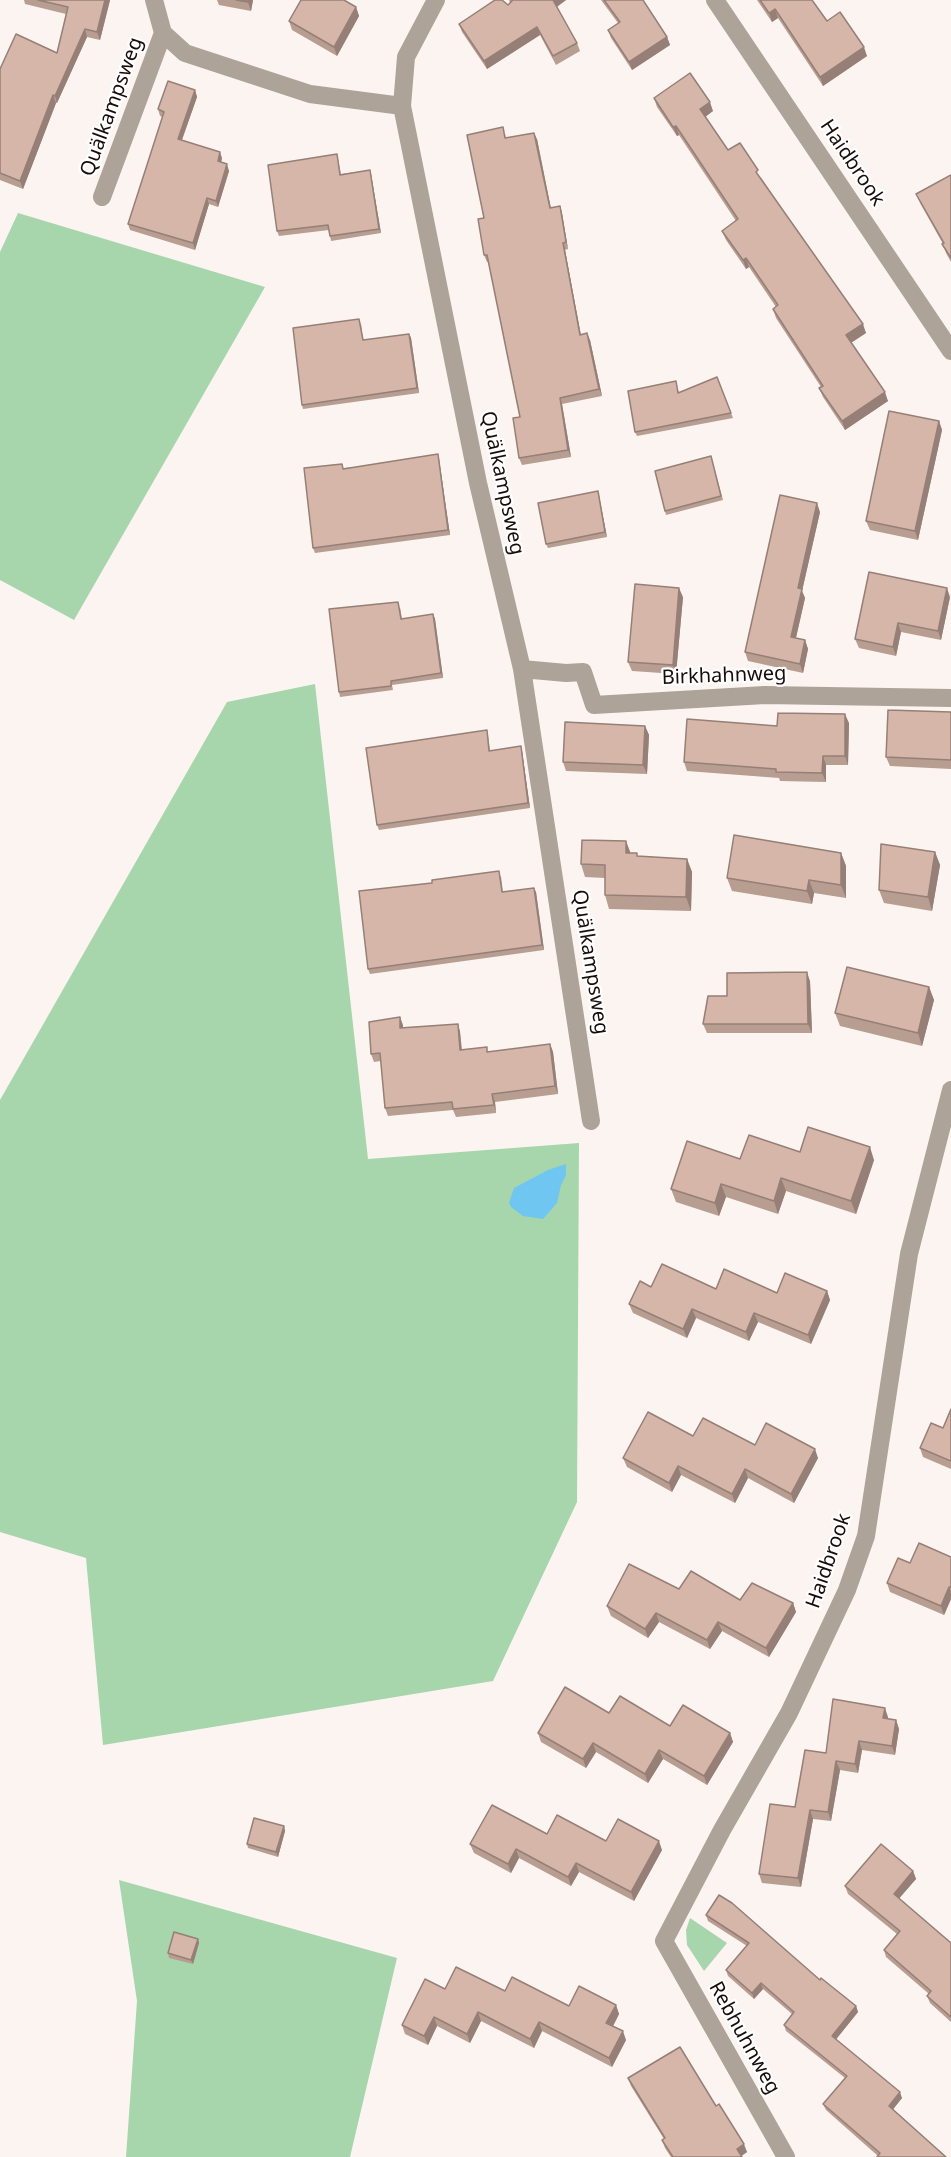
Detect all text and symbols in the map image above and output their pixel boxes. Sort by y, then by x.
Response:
street label: Quälkampsweg [76,34,148,180]
street label: Haidbrook [815,115,889,211]
street label: Quälkampsweg [475,409,529,557]
street label: Birkhahnweg [661,662,787,690]
street label: Quälkampsweg [567,888,613,1036]
street label: Haidbrook [802,1511,856,1611]
street label: Rebhuhnweg [703,1978,785,2098]

